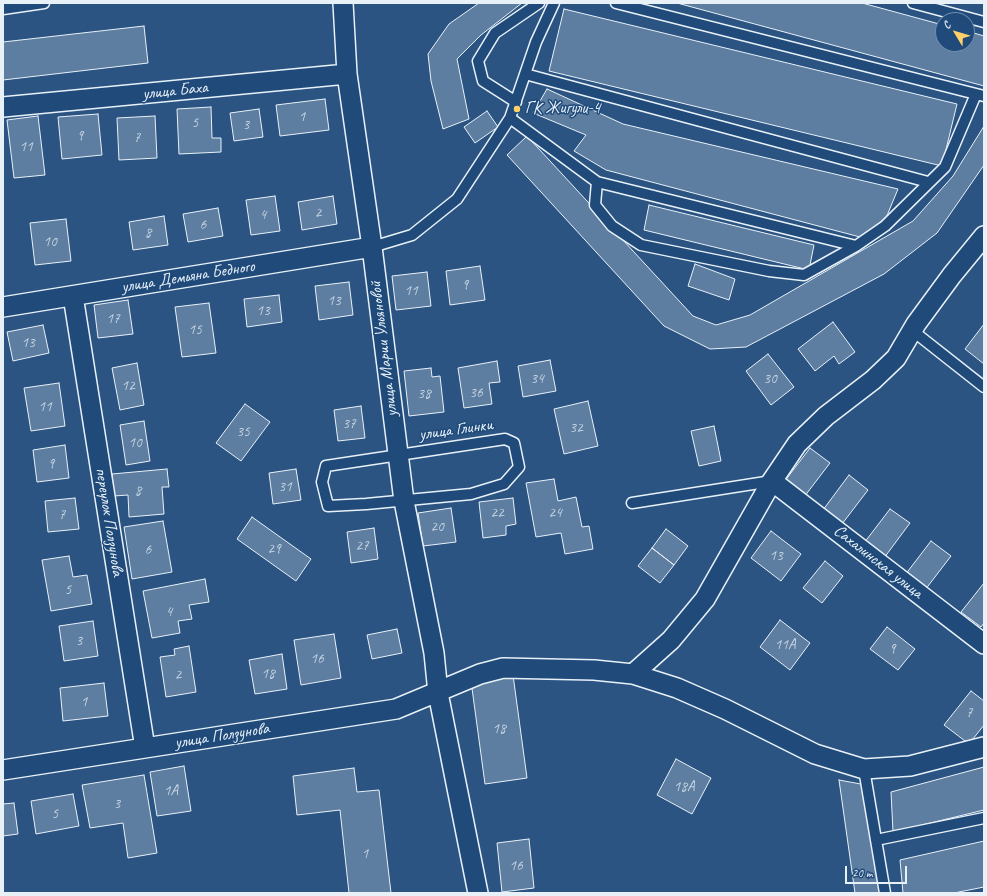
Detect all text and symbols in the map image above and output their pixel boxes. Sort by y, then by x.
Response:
north arrow [935,12,975,52]
text: С [939,19,954,32]
street label: улица Баха [141,77,209,105]
place label: ГК Жигули-4 [525,99,600,119]
marker: ГК Жигули-4 [512,104,522,114]
house number: 1 [299,108,305,126]
house number: 5 [192,114,198,132]
house number: 3 [243,116,249,134]
house number: 9 [77,127,83,145]
house number: 7 [134,129,140,147]
house number: 11 [19,138,33,156]
house number: 2 [315,204,321,222]
house number: 4 [260,206,266,224]
house number: 6 [200,216,206,234]
house number: 8 [145,224,151,242]
house number: 10 [43,233,57,251]
street label: улица Демьяна Бедного [120,256,256,298]
house number: 9 [462,276,468,294]
street label: улица Марии Ульяновой [366,280,402,418]
house number: 11 [404,282,418,300]
house number: 13 [327,292,341,310]
house number: 13 [256,302,270,320]
house number: 17 [106,310,120,328]
house number: 15 [188,321,202,339]
house number: 13 [21,334,35,352]
house number: 34 [530,370,544,388]
house number: 30 [763,370,777,388]
house number: 12 [121,377,135,395]
house number: 36 [469,384,483,402]
house number: 38 [417,385,431,403]
house number: 11 [38,398,52,416]
house number: 37 [342,415,356,433]
street label: улица Глинки [418,415,494,445]
house number: 32 [569,419,583,437]
house number: 35 [236,423,250,441]
house number: 10 [128,434,142,452]
house number: 9 [48,455,54,473]
street label: переулок Ползунова [90,466,128,578]
house number: 31 [278,478,292,496]
house number: 8 [135,482,141,500]
house number: 22 [490,504,504,522]
house number: 24 [548,504,562,522]
house number: 7 [59,506,65,524]
house number: 20 [430,518,444,536]
street label: Сахалинская улица [829,521,927,603]
house number: 27 [355,537,369,555]
house number: 29 [267,540,281,558]
house number: 6 [145,541,151,559]
house number: 13 [769,547,783,565]
house number: 5 [65,581,71,599]
house number: 4 [166,603,172,621]
house number: 3 [76,632,82,650]
house number: 11А [774,636,796,654]
house number: 9 [889,640,895,658]
house number: 16 [310,650,324,668]
house number: 18 [261,665,275,683]
house number: 2 [175,666,181,684]
house number: 1 [81,693,87,711]
house number: 7 [966,704,972,722]
street label: улица Ползунова [173,718,271,754]
house number: 18 [492,720,506,738]
house number: 18А [673,778,695,796]
house number: 1А [164,782,178,800]
house number: 3 [114,795,120,813]
house number: 5 [52,805,58,823]
house number: 1 [362,845,368,863]
house number: 16 [509,857,523,875]
scale bar [847,858,909,884]
text: 20 m [852,865,872,881]

